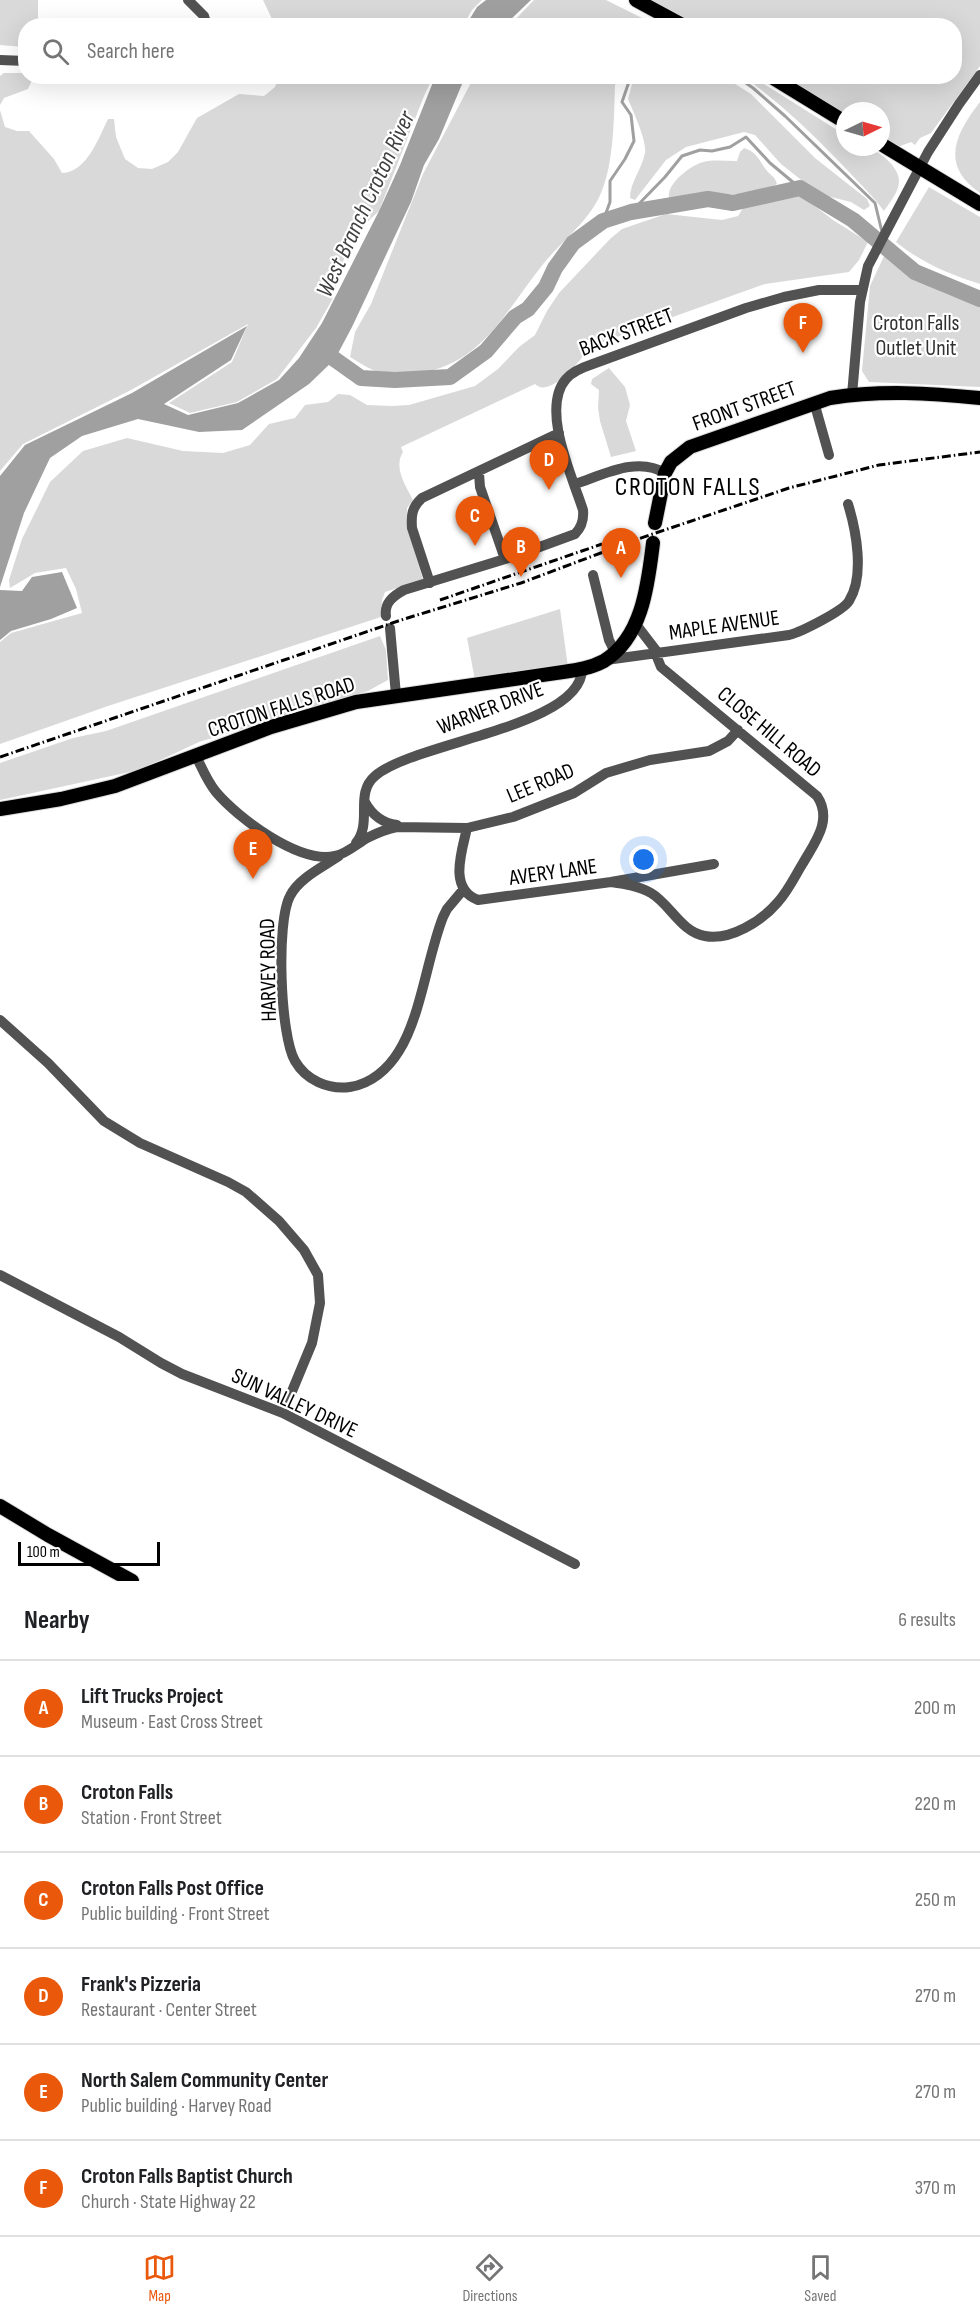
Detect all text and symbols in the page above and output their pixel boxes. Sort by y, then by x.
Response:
search box [18,18,962,84]
icon: search [39,35,72,68]
text: Search here [87,38,174,65]
north arrow [836,102,890,156]
water label: West Branch Croton River [310,106,422,302]
street label: BACK STREET [576,302,677,363]
pin: F [784,304,822,353]
park label: Croton Falls Outlet Unit [873,310,959,362]
street label: FRONT STREET [689,375,800,438]
pin: D [530,440,568,490]
district label: CROTON FALLS [615,472,761,503]
pin: C [456,496,494,546]
pin: B [502,528,540,577]
pin: A [602,528,640,578]
street label: MAPLE AVENUE [667,604,781,647]
street label: CROTON FALLS ROAD [205,671,358,744]
street label: WARNER DRIVE [434,676,548,741]
street label: CLOSE HILL ROAD [712,681,827,783]
street label: LEE ROAD [503,757,578,810]
pin: E [234,830,272,879]
your location [629,845,658,874]
street label: AVERY LANE [507,853,599,892]
street label: HARVEY ROAD [254,918,283,1022]
street label: SUN VALLEY DRIVE [227,1362,362,1444]
scale bar [18,1539,160,1566]
text: 100 m [27,1543,60,1562]
text: Nearby [24,1605,90,1636]
text: 6 results [898,1608,956,1632]
text: Lift Trucks Project [81,1683,223,1710]
text: A [39,1696,48,1720]
text: 200 m [914,1696,956,1720]
text: Museum · East Cross Street [81,1710,263,1734]
text: Croton Falls [81,1779,173,1806]
text: B [39,1792,48,1816]
text: 220 m [915,1792,956,1816]
text: Station · Front Street [81,1806,222,1830]
text: Croton Falls Post Office [81,1875,264,1902]
text: C [38,1888,49,1912]
text: 250 m [915,1888,956,1912]
text: Public building · Front Street [81,1902,270,1926]
text: Frank's Pizzeria [81,1971,201,1998]
text: D [38,1984,49,2008]
text: 270 m [915,1984,956,2008]
text: Restaurant · Center Street [81,1998,257,2022]
text: North Salem Community Center [81,2067,328,2094]
text: E [39,2080,48,2104]
text: 270 m [915,2080,956,2104]
text: Public building · Harvey Road [81,2094,272,2118]
text: Croton Falls Baptist Church [81,2163,293,2190]
text: F [39,2176,48,2200]
text: 370 m [915,2176,956,2200]
text: Church · State Highway 22 [81,2190,256,2214]
tab: Map [143,2251,176,2306]
tab: Directions [462,2251,518,2306]
tab: Saved [804,2251,837,2306]

